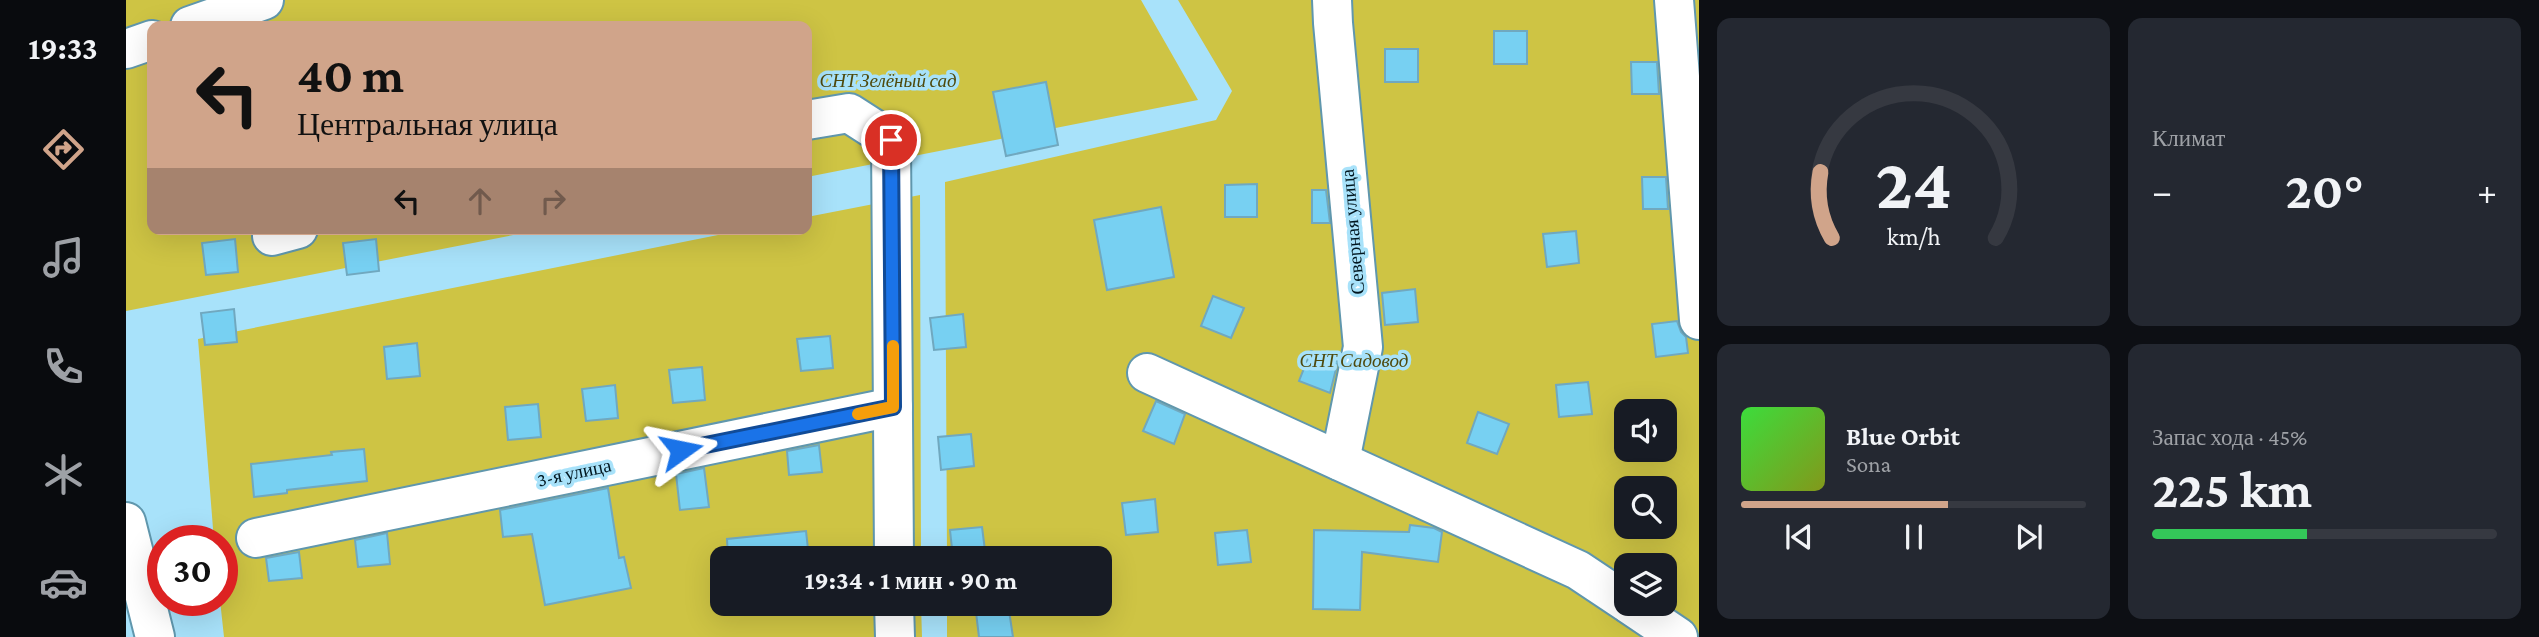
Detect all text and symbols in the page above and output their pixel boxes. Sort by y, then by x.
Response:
text: 19:33 [28,30,98,66]
text: 40 m [297,48,404,103]
icon: left [182,49,273,140]
park label: СНТ Зелёный сад [819,70,957,91]
text: Центральная улица [297,106,558,142]
pin [861,110,921,170]
icon: arrive [872,121,910,159]
icon: directions [39,125,88,174]
text: Климат [2152,125,2225,151]
text: 24 [1875,143,1952,224]
text: 20° [2285,161,2364,219]
street label: Северная улица [1337,168,1368,296]
text: − [2152,170,2172,212]
text: + [2477,170,2497,212]
icon: left [388,182,426,220]
icon: ahead [461,182,499,220]
icon: right [534,182,572,220]
text: km/h [1887,223,1940,250]
icon: music [39,233,88,282]
icon: phone [39,342,88,391]
park label: СНТ Садовод [1300,350,1408,371]
map controls [1614,399,1677,616]
button: sound [1614,399,1677,462]
position arrow [644,413,718,487]
text: Blue Orbit [1846,422,1960,451]
text: Запас хода · 45% [2152,424,2307,450]
icon: climate [39,450,88,499]
text: Sona [1846,451,1891,477]
street label: 3-я улица [535,454,614,491]
text: 225 km [2152,460,2312,518]
button: search [1614,476,1677,539]
icon: previous [1780,518,1818,556]
icon: pause [1895,518,1933,556]
icon: next [2010,518,2048,556]
speed limit sign: 30 [147,525,238,616]
button: layers [1614,553,1677,616]
icon: car [39,558,88,607]
text: 19:34 · 1 мин · 90 m [805,566,1017,595]

